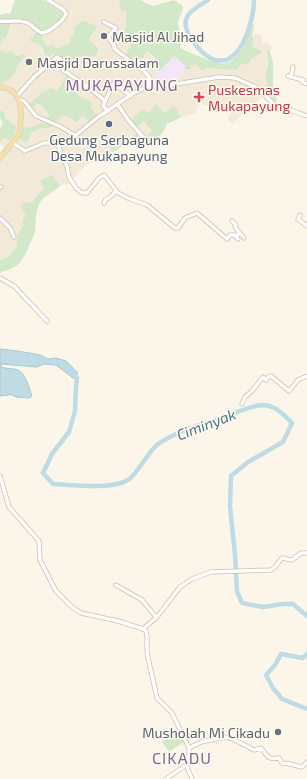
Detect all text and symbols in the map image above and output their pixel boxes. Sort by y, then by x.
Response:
place label: Masjid Al Jihad [112,28,204,45]
marker: Masjid Al Jihad [99,31,109,41]
place label: Masjid Darussalam [37,54,159,71]
marker: Masjid Darussalam [24,57,34,67]
district label: MUKAPAYUNG [65,75,179,94]
place label: Puskesmas Mukapayung [208,81,290,114]
marker: Puskesmas Mukapayung [193,91,205,103]
marker: Gedung Serbaguna Desa Mukapayung [104,119,114,129]
place label: Gedung Serbaguna Desa Mukapayung [49,131,169,164]
water label: Ciminyak [174,404,239,444]
place label: Musholah Mi Cikadu [142,724,270,741]
marker: Musholah Mi Cikadu [273,727,283,737]
district label: CIKADU [152,748,212,767]

